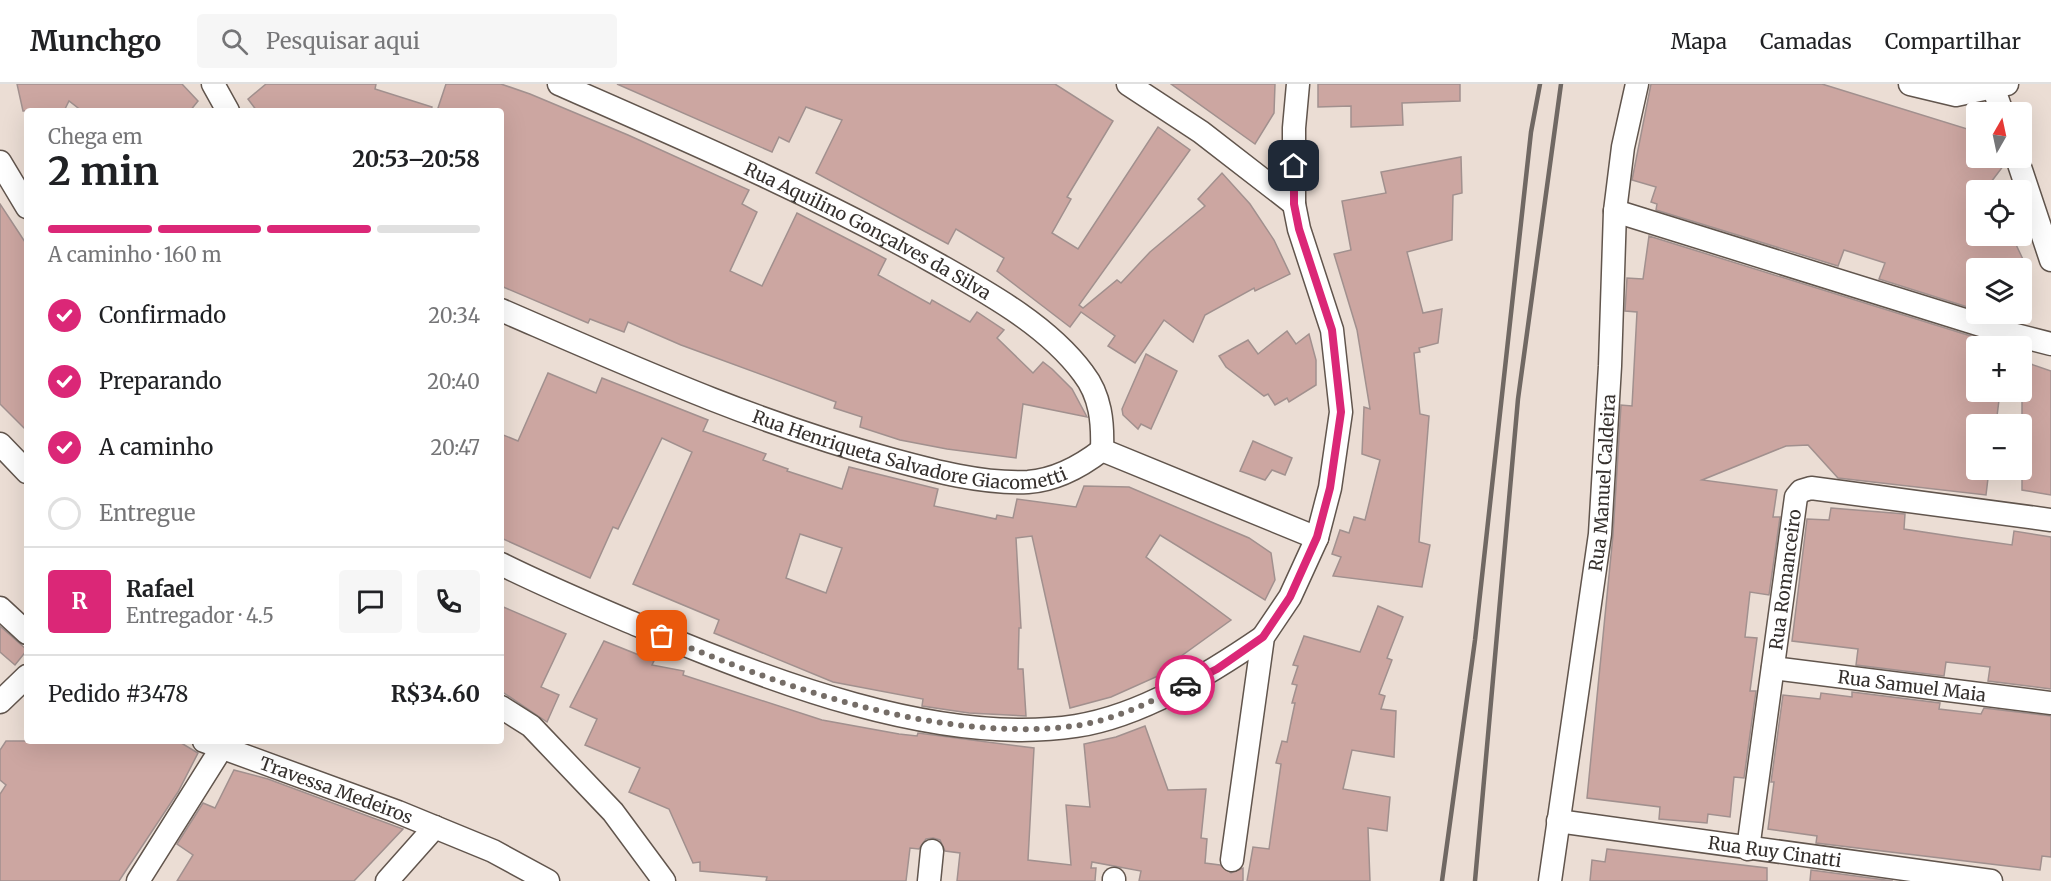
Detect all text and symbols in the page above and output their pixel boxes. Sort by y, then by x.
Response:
search box [197,14,617,68]
text: Munchgo [30,23,161,59]
icon: search [218,25,251,58]
text: Pesquisar aqui [266,27,420,55]
text: Mapa [1671,28,1727,55]
text: Camadas [1760,28,1852,55]
text: Compartilhar [1885,28,2021,55]
north arrow [1966,102,2032,168]
map controls [1966,102,2032,480]
text: Chega em [48,124,143,149]
pin [1268,140,1319,191]
text: 20:53–20:58 [352,145,480,173]
text: 2 min [48,147,159,196]
icon: home [1277,149,1310,182]
street label: Rua Aquilino Gonçalves da Silva [741,157,996,304]
button: locate [1966,180,2032,246]
text: A caminho · 160 m [48,242,222,267]
button: layers [1966,258,2032,324]
icon: check [48,299,81,332]
text: Confirmado [99,301,226,329]
text: 20:34 [428,303,480,328]
button: + [1966,336,2032,402]
icon: check [48,365,81,398]
text: Preparando [99,367,222,395]
text: 20:40 [427,369,480,394]
street label: Rua Manuel Caldeira [1583,393,1620,573]
street label: Rua Henriqueta Salvadore Giacometti [749,404,1070,494]
button: − [1966,414,2032,480]
icon: check [48,431,81,464]
text: A caminho [99,433,213,461]
text: 20:47 [430,435,480,460]
text: Entregue [99,499,195,527]
street label: Rua Romanceiro [1764,508,1806,651]
button: chat [339,570,402,633]
button: phone [417,570,480,633]
text: Rafael [126,575,194,603]
text: R [72,587,87,615]
text: Entregador · 4.5 [126,603,274,628]
pin [636,610,687,661]
icon: bag [645,619,678,652]
courier [1155,655,1215,715]
street label: Rua Samuel Maia [1836,665,1988,706]
icon: car [1169,669,1202,702]
text: Pedido #3478 [48,680,188,708]
text: R$34.60 [391,680,480,708]
street label: Travessa Medeiros [256,751,417,829]
street label: Rua Ruy Cinatti [1707,830,1843,872]

